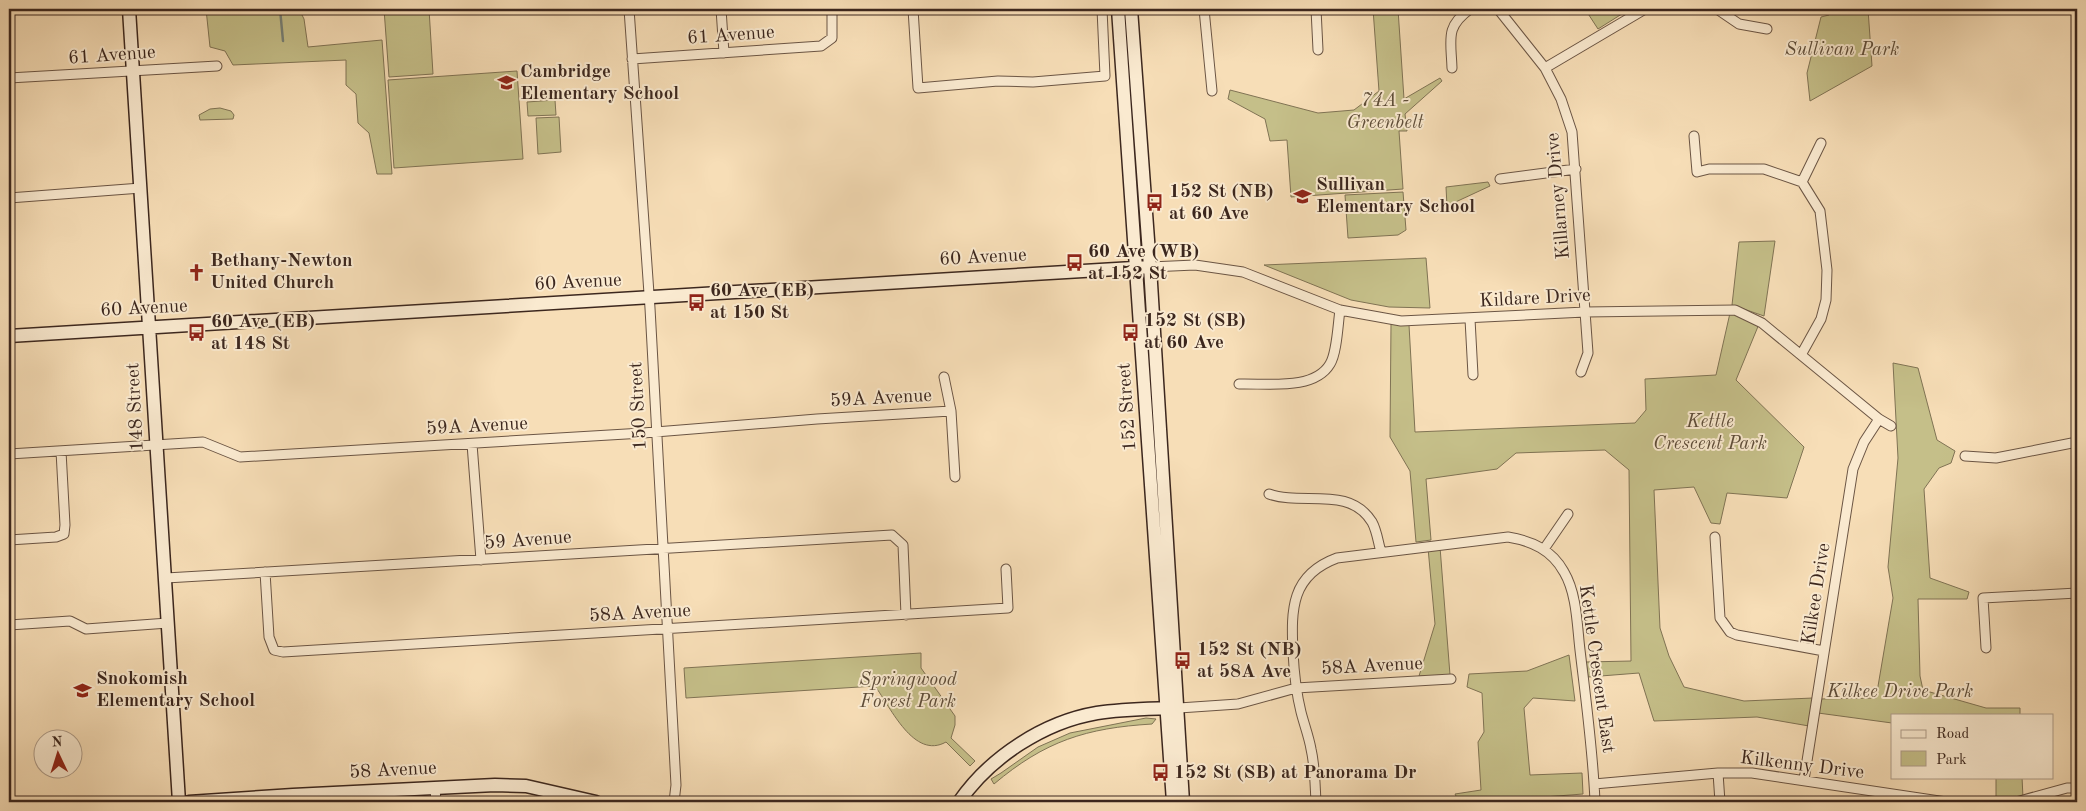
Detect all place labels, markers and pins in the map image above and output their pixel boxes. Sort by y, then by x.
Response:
place label: Cambridge Elementary School [520,63,679,104]
school or university icon: Cambridge Elementary School [496,73,516,93]
place label: Sullivan Elementary School [1316,176,1475,217]
place label: 152 St (NB) at 60 Ave [1169,183,1273,224]
school or university icon: Sullivan Elementary School [1292,186,1312,206]
bus stop icon: 152 St (NB) at 60 Ave [1145,193,1165,213]
place label: 60 Ave (WB) at 152 St [1088,243,1199,284]
place label: Bethany-Newton United Church [210,252,353,293]
bus stop icon: 60 Ave (WB) at 152 St [1064,253,1084,273]
church icon: Bethany-Newton United Church [186,262,206,282]
place label: 60 Ave (EB) at 150 St [710,282,814,323]
bus stop icon: 60 Ave (EB) at 150 St [686,292,706,312]
place label: 152 St (SB) at 60 Ave [1144,312,1246,353]
place label: 60 Ave (EB) at 148 St [211,313,315,354]
bus stop icon: 152 St (SB) at 60 Ave [1120,322,1140,342]
bus stop icon: 60 Ave (EB) at 148 St [187,323,207,343]
place label: 152 St (NB) at 58A Ave [1197,641,1301,682]
bus stop icon: 152 St (NB) at 58A Ave [1173,651,1193,671]
place label: Snokomish Elementary School [96,670,255,711]
school or university icon: Snokomish Elementary School [72,680,92,700]
bus stop icon: 152 St (SB) at Panorama Dr [1150,763,1170,783]
place label: 152 St (SB) at Panorama Dr [1174,764,1416,783]

